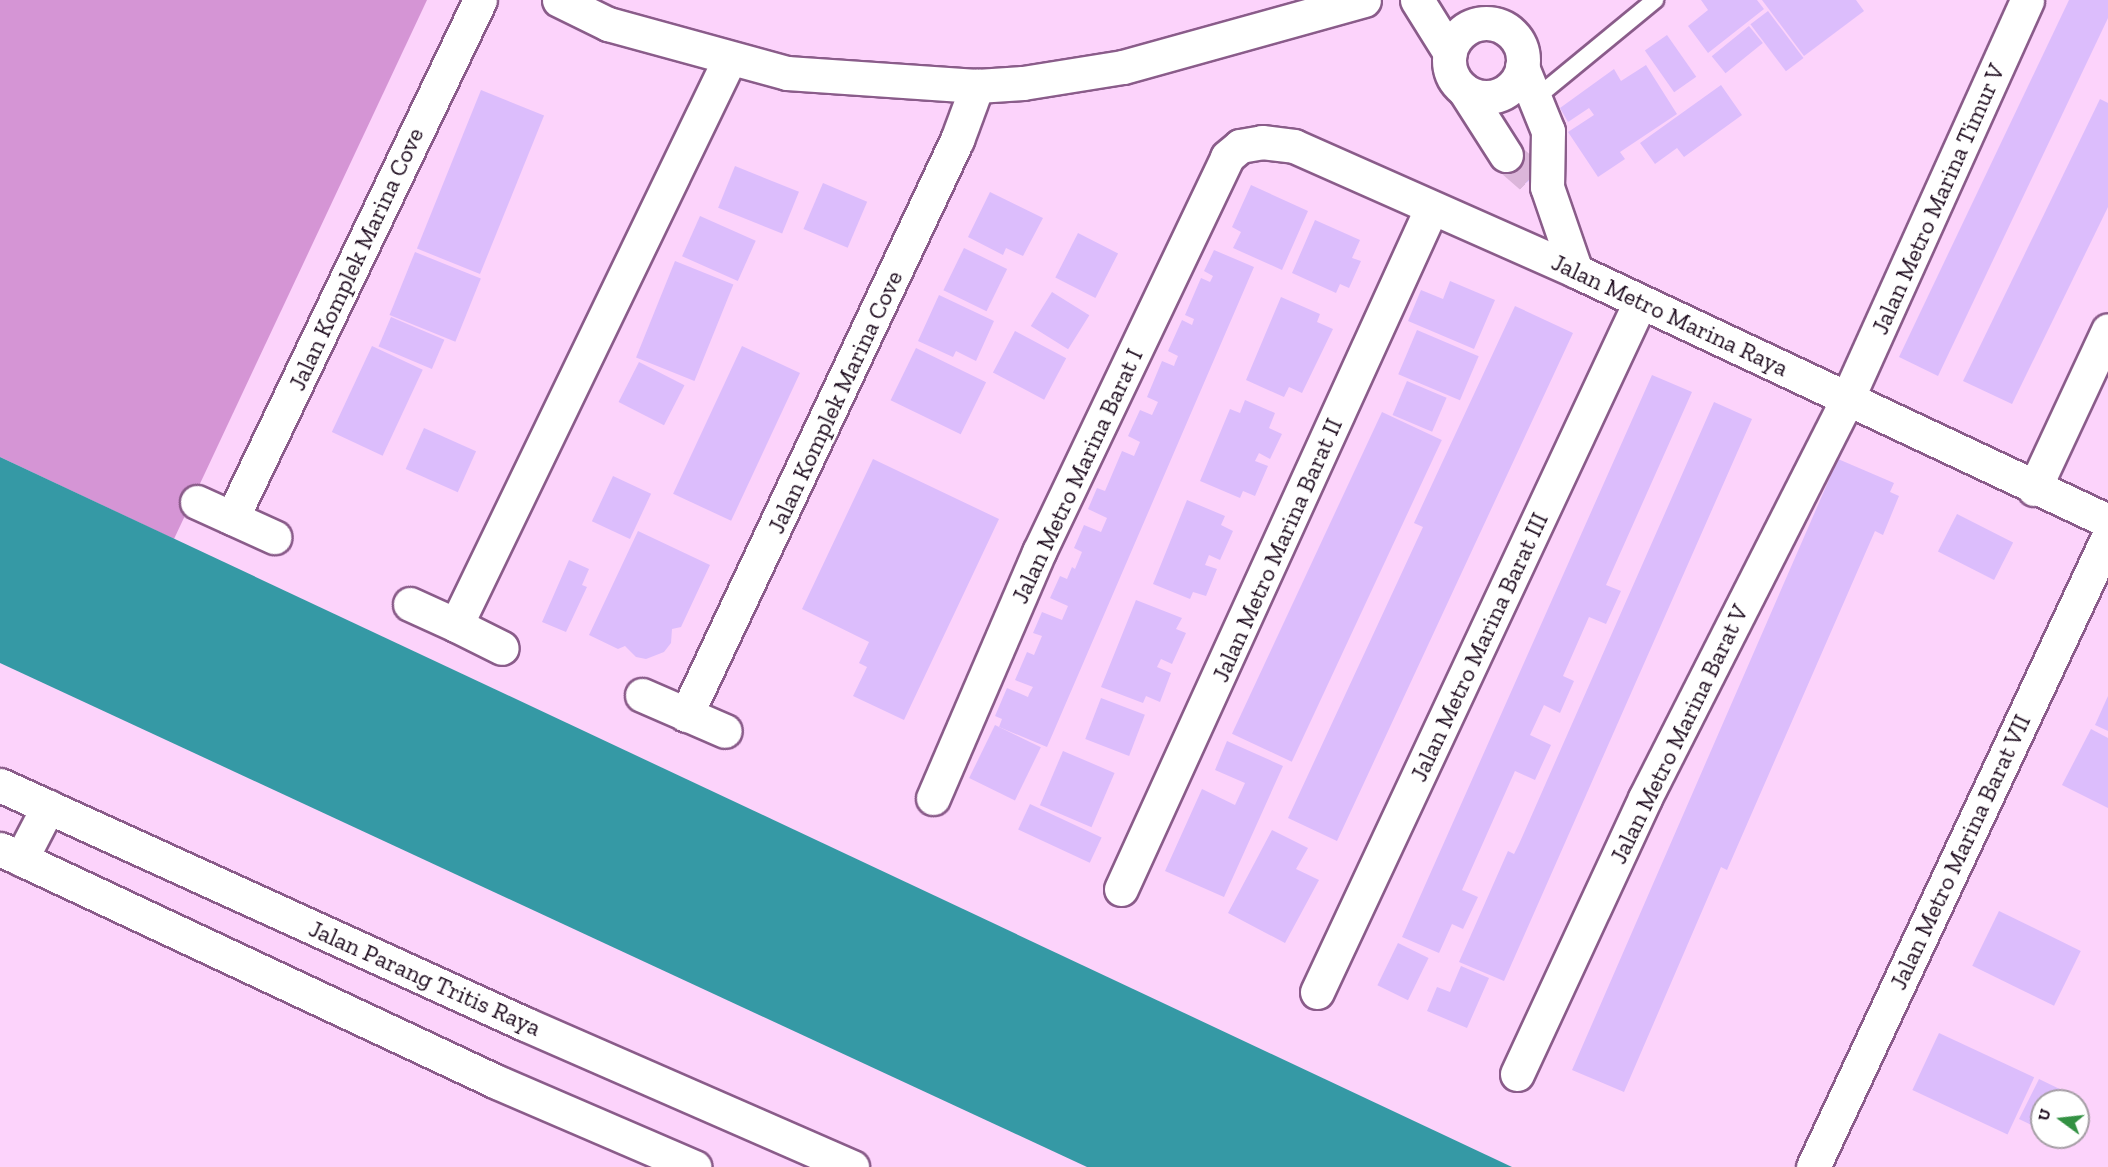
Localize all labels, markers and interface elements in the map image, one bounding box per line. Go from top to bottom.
street label: Jalan Metro Marina Timur V [1865,59,2011,339]
street label: Jalan Komplek Marina Cove [282,123,430,395]
street label: Jalan Metro Marina Raya [1547,248,1793,382]
street label: Jalan Komplek Marina Cove [761,266,909,538]
street label: Jalan Metro Marina Barat I [1005,344,1149,608]
street label: Jalan Metro Marina Barat II [1206,414,1348,686]
street label: Jalan Metro Marina Barat III [1404,508,1554,786]
street label: Jalan Metro Marina Barat V [1603,599,1755,869]
street label: Jalan Metro Marina Barat VII [1883,710,2037,994]
street label: Jalan Parang Tritis Raya [305,914,545,1042]
north arrow [2030,1089,2090,1149]
text: U [2033,1107,2055,1123]

